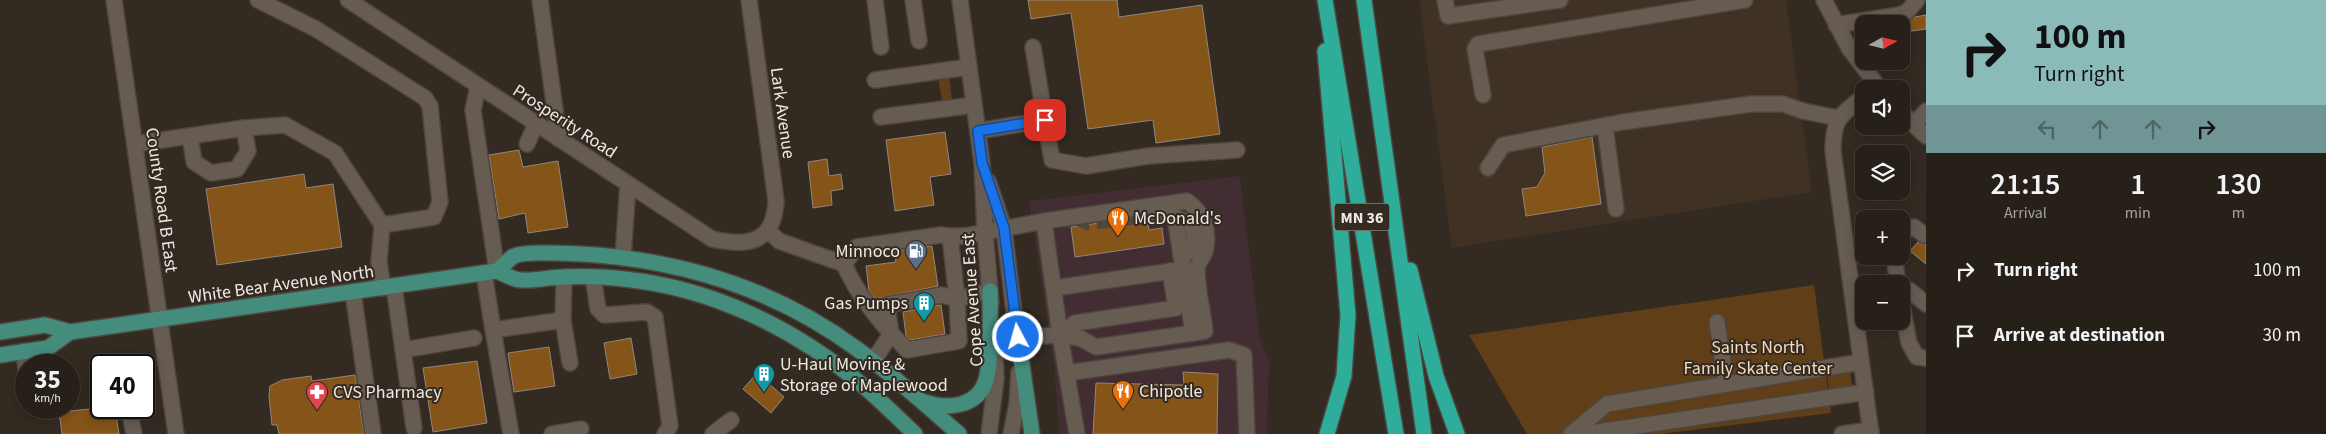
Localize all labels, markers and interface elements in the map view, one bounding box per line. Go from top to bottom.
text: 100 m [2034,12,2126,62]
north arrow [1855,15,1910,70]
map controls [1855,15,1910,330]
icon: right [1951,20,2016,85]
text: Turn right [2034,58,2124,90]
street label: Lark Avenue [764,66,801,160]
street label: Prosperity Road [508,78,622,165]
button: sound [1855,80,1910,135]
pin [1024,99,1066,141]
icon: arrive [1031,106,1059,134]
icon: left [2033,115,2061,143]
icon: ahead [2086,115,2114,143]
icon: ahead [2139,115,2167,143]
icon: right [2192,115,2220,143]
street label: County Road B East [139,126,184,274]
button: layers [1855,145,1910,200]
text: 21:15 [1991,163,2060,206]
text: 1 [2130,163,2146,206]
text: 130 [2215,163,2261,206]
text: Arrival [2004,202,2047,224]
text: min [2125,202,2151,224]
text: m [2232,202,2245,224]
road number: MN 36 [1334,203,1390,230]
restaurant icon: McDonald's [1106,206,1130,237]
place label: McDonald's [1134,206,1221,231]
button: + [1855,210,1910,265]
street label: Cope Avenue East [955,233,990,367]
place label: Minnoco [835,239,900,264]
fuel station icon: Minnoco [904,239,928,270]
icon: right [1951,257,1979,285]
text: Turn right [1994,257,2078,284]
text: 100 m [2253,257,2301,284]
street label: White Bear Avenue North [186,259,376,310]
button: − [1855,275,1910,330]
place label: Gas Pumps [824,291,908,316]
building icon: Gas Pumps [912,291,936,322]
position arrow [991,310,1043,362]
icon: arrive [1951,322,1979,350]
text: Arrive at destination [1994,322,2165,349]
text: 30 m [2263,322,2301,349]
park label: Saints North Family Skate Center [1684,335,1833,381]
place label: U-Haul Moving & Storage of Maplewood [780,352,948,398]
speed limit sign: 40 [90,354,155,419]
text: 35 [34,362,61,398]
building icon: U-Haul Moving & Storage of Maplewood [752,362,776,393]
restaurant icon: Chipotle [1111,379,1135,410]
place label: Chipotle [1139,379,1203,404]
pharmacy icon: CVS Pharmacy [305,380,329,411]
place label: CVS Pharmacy [333,380,442,405]
text: km/h [34,390,61,407]

